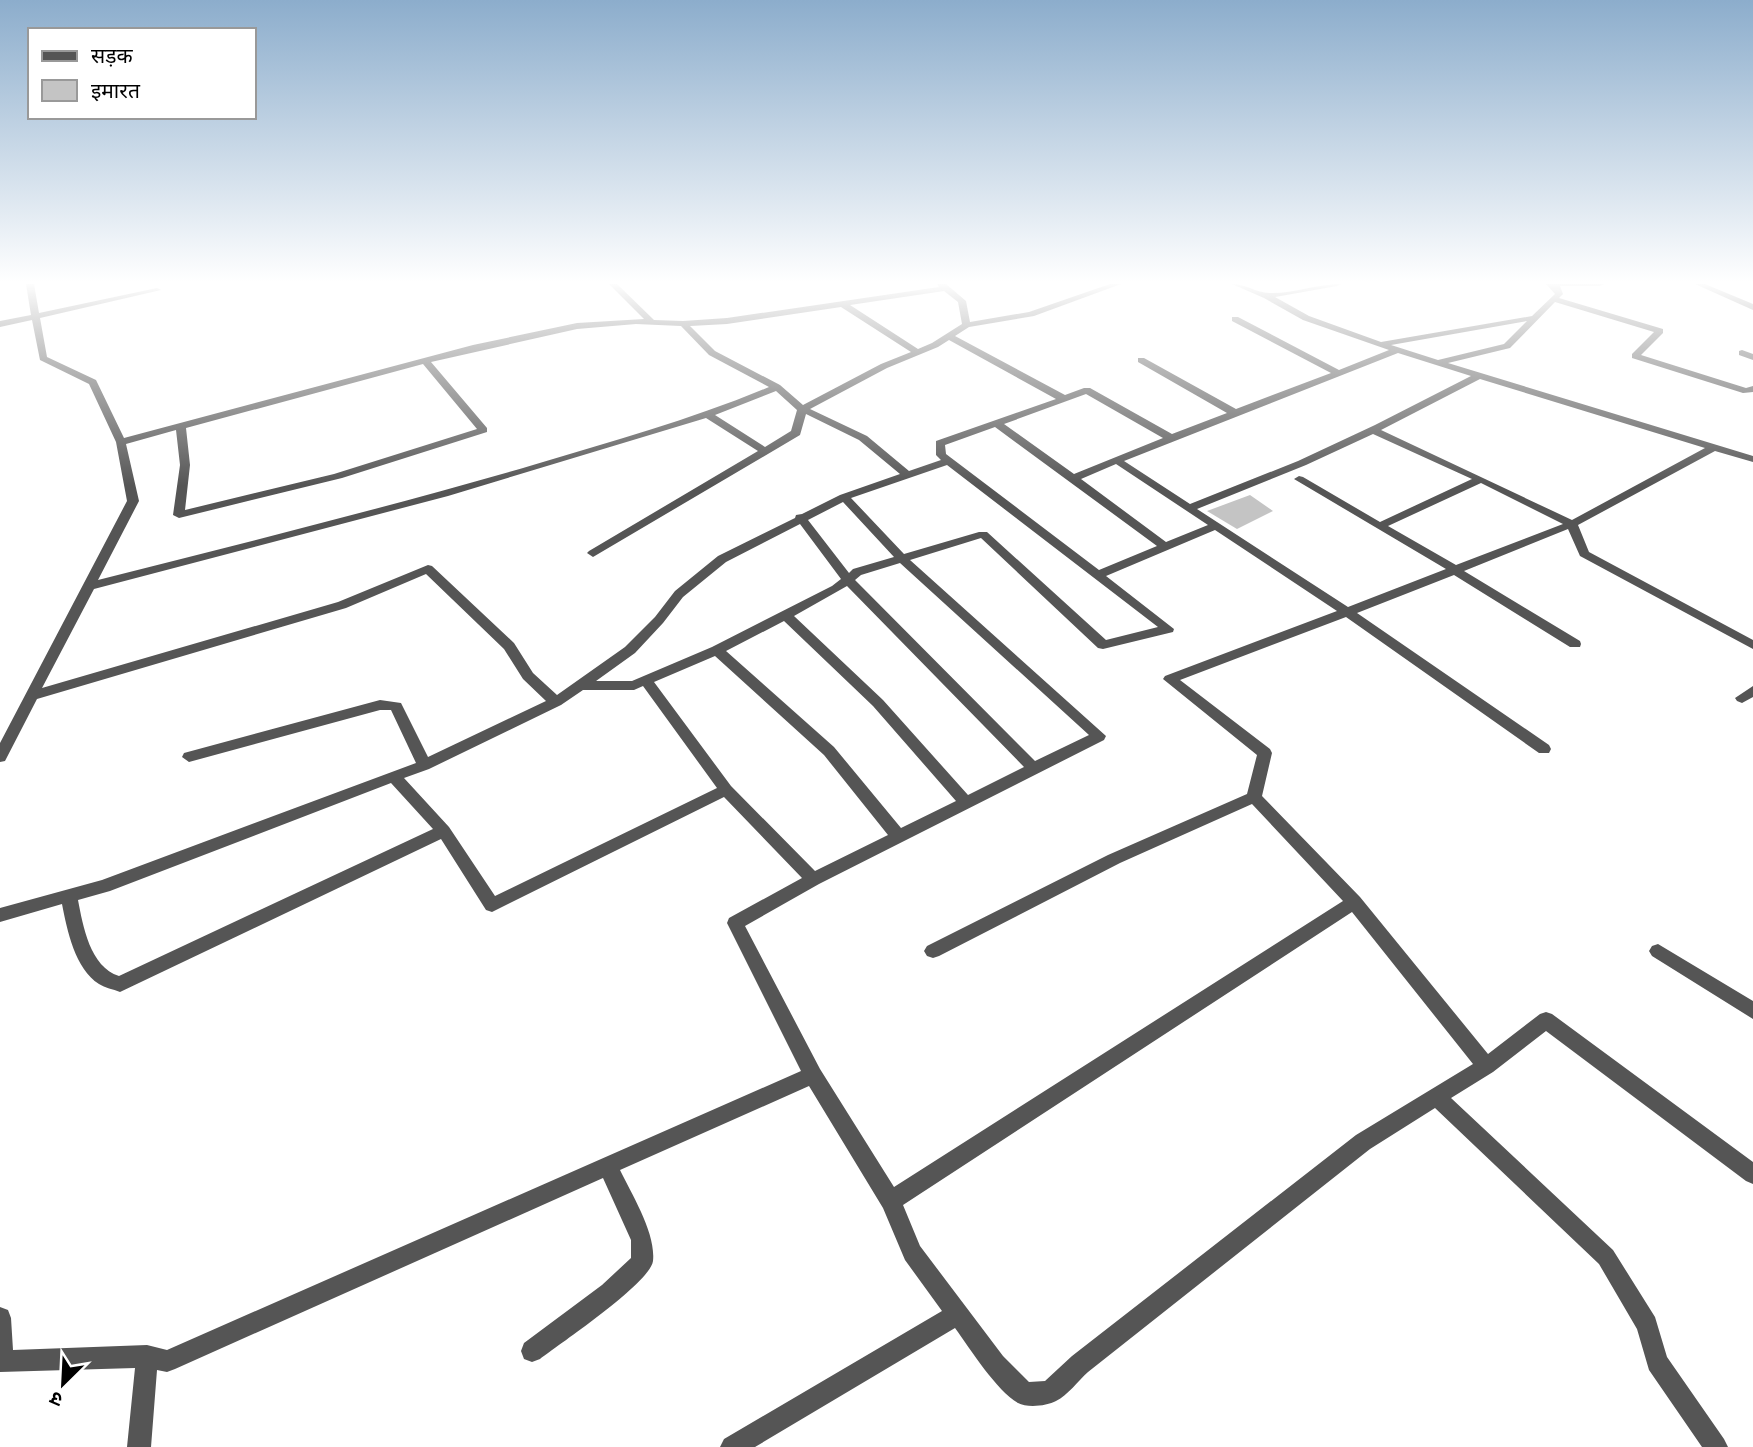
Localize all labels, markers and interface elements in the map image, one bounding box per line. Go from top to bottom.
legend [28,28,256,119]
text: सड़क [91,43,133,68]
text: इमारत [91,78,141,103]
north arrow [28,1349,98,1419]
text: उ [46,1386,66,1412]

